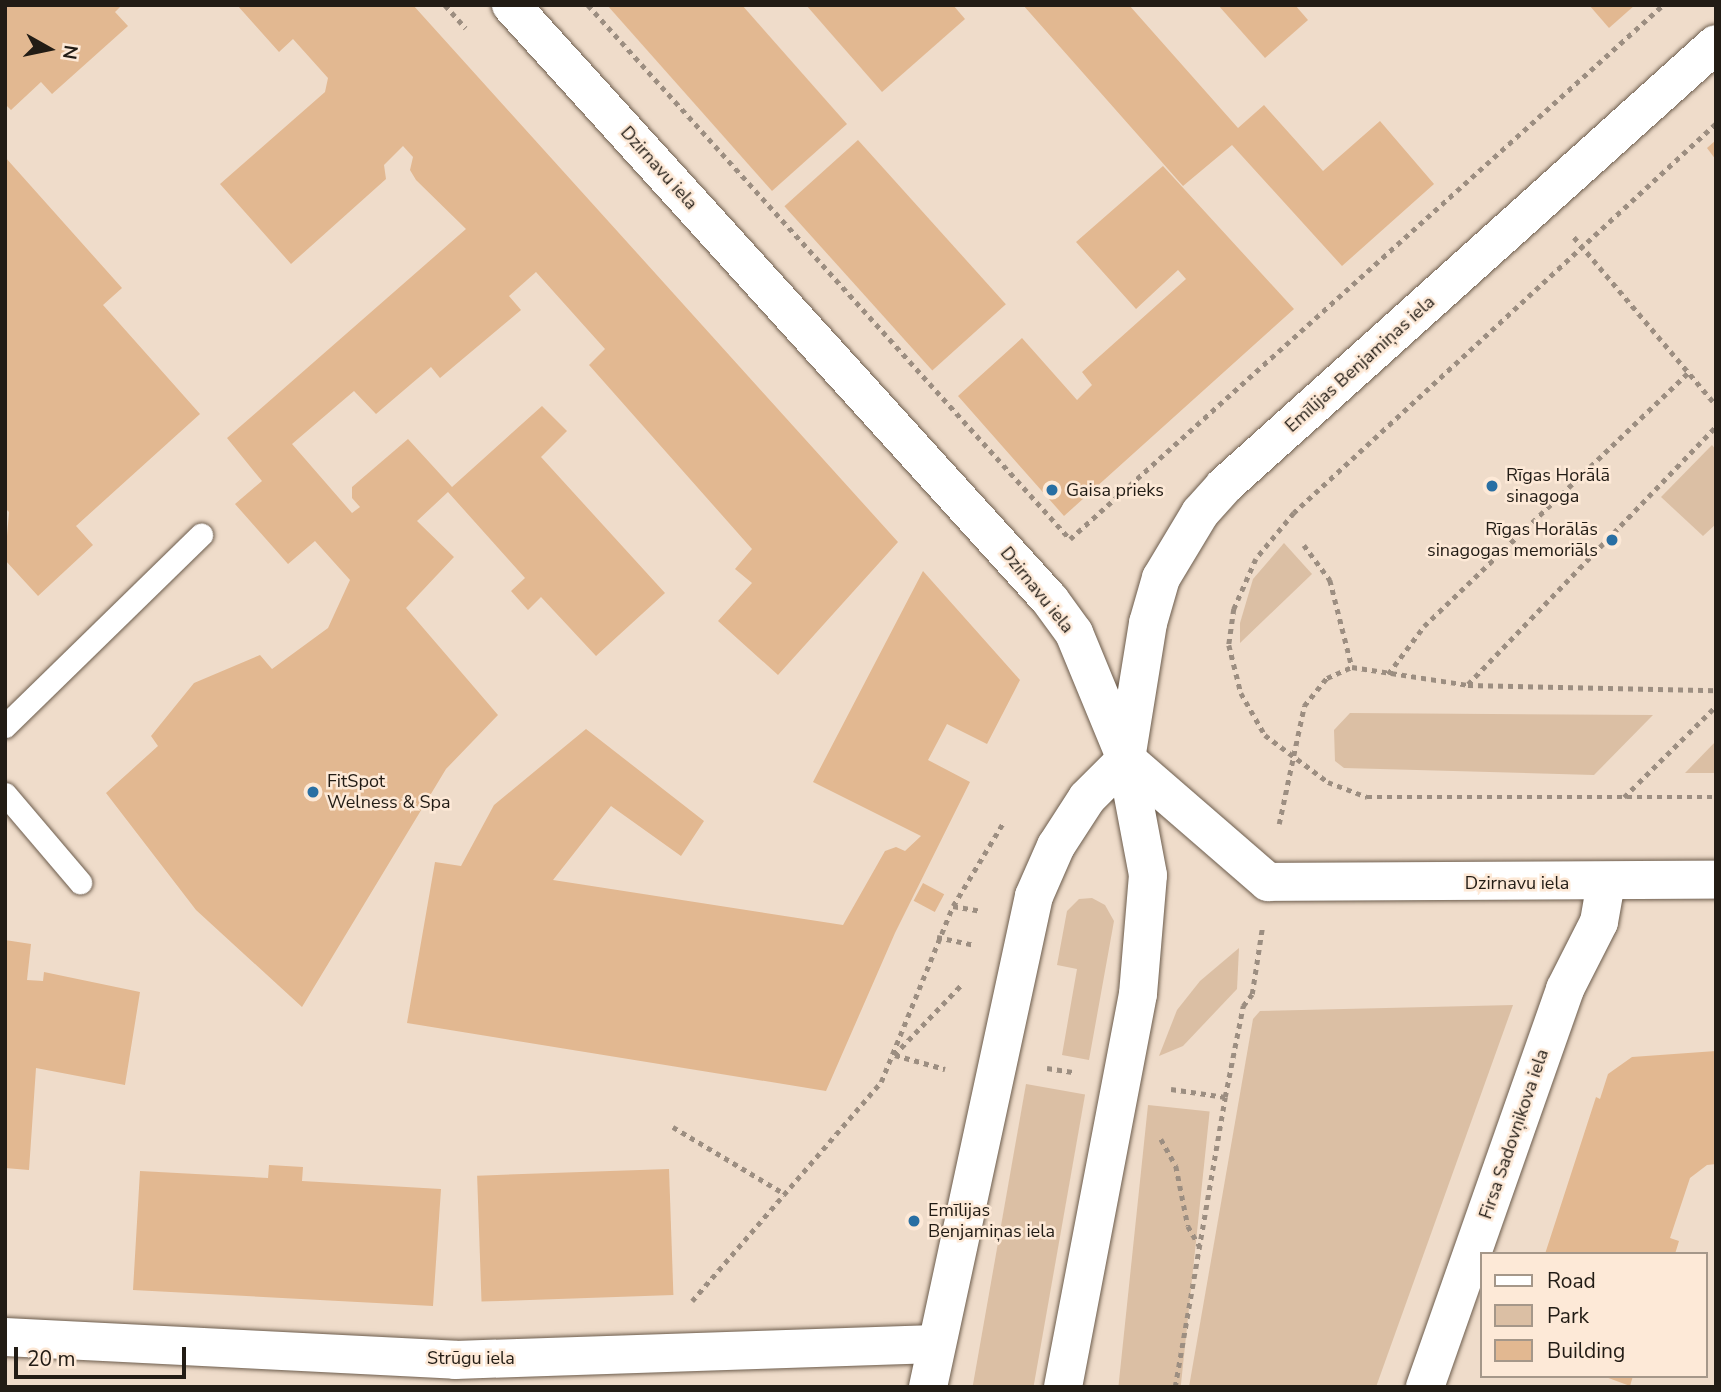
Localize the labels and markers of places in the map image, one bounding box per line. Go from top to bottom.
place label: Rīgas Horālā sinagoga [1506,465,1610,508]
marker: Rīgas Horālā sinagoga [1484,478,1500,494]
place label: Gaisa prieks [1066,479,1164,501]
marker: Gaisa prieks [1044,482,1060,498]
place label: Rīgas Horālās sinagogas memoriāls [1427,519,1598,562]
marker: Rīgas Horālās sinagogas memoriāls [1604,532,1620,548]
place label: FitSpot Welness & Spa [327,771,451,814]
marker: FitSpot Welness & Spa [305,784,321,800]
place label: Emīlijas Benjamiņas iela [928,1200,1055,1242]
marker: Emīlijas Benjamiņas iela [906,1213,922,1229]

